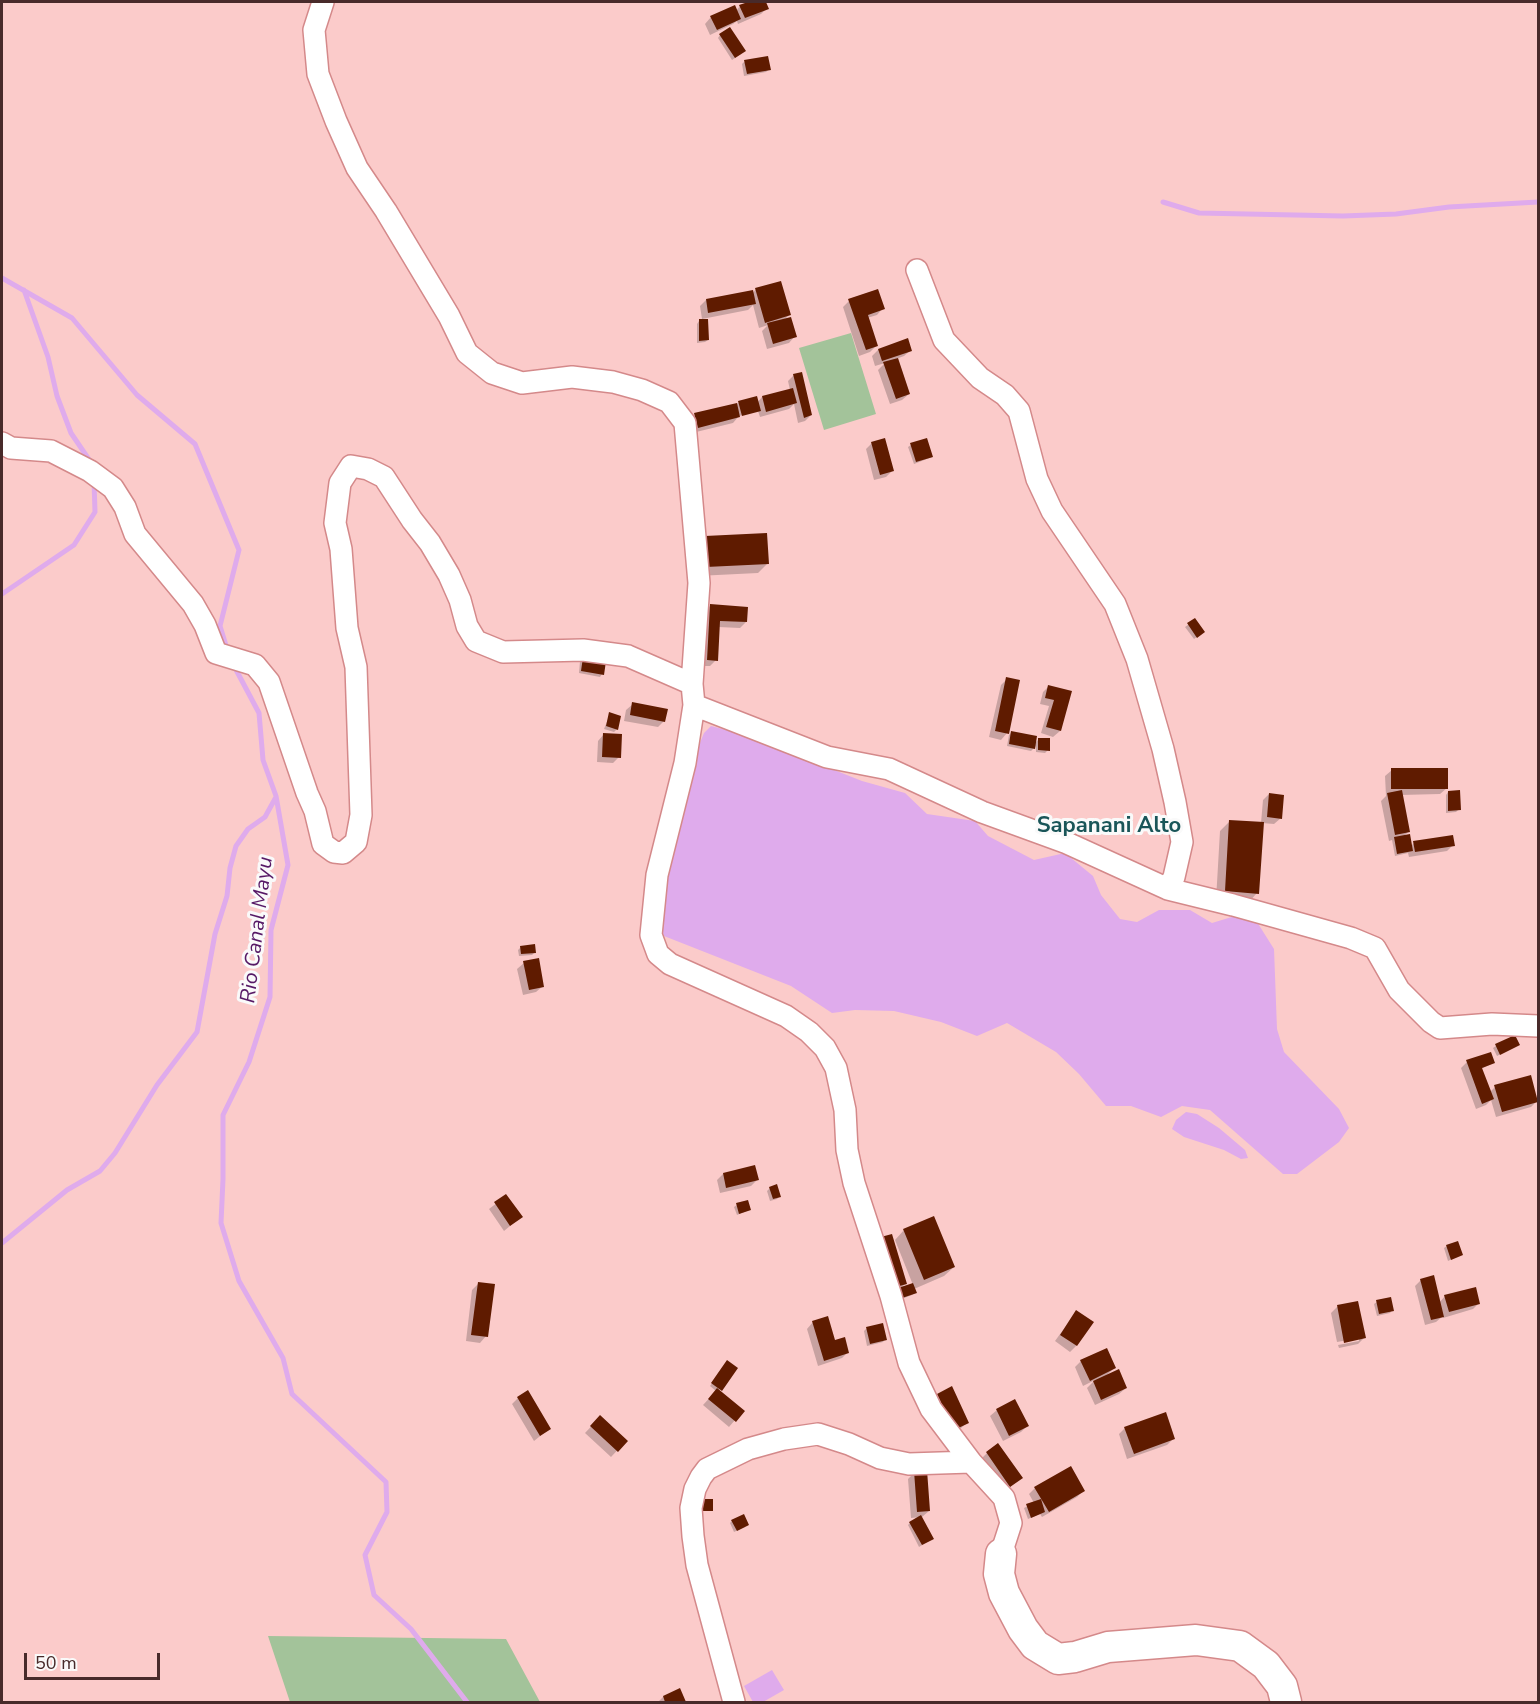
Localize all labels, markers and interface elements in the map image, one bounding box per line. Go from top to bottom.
district label: Sapanani Alto [1037,814,1181,840]
water label: Rio Canal Mayu [237,855,279,1005]
scale bar [27,1641,164,1679]
text: 50 m [35,1651,77,1675]

